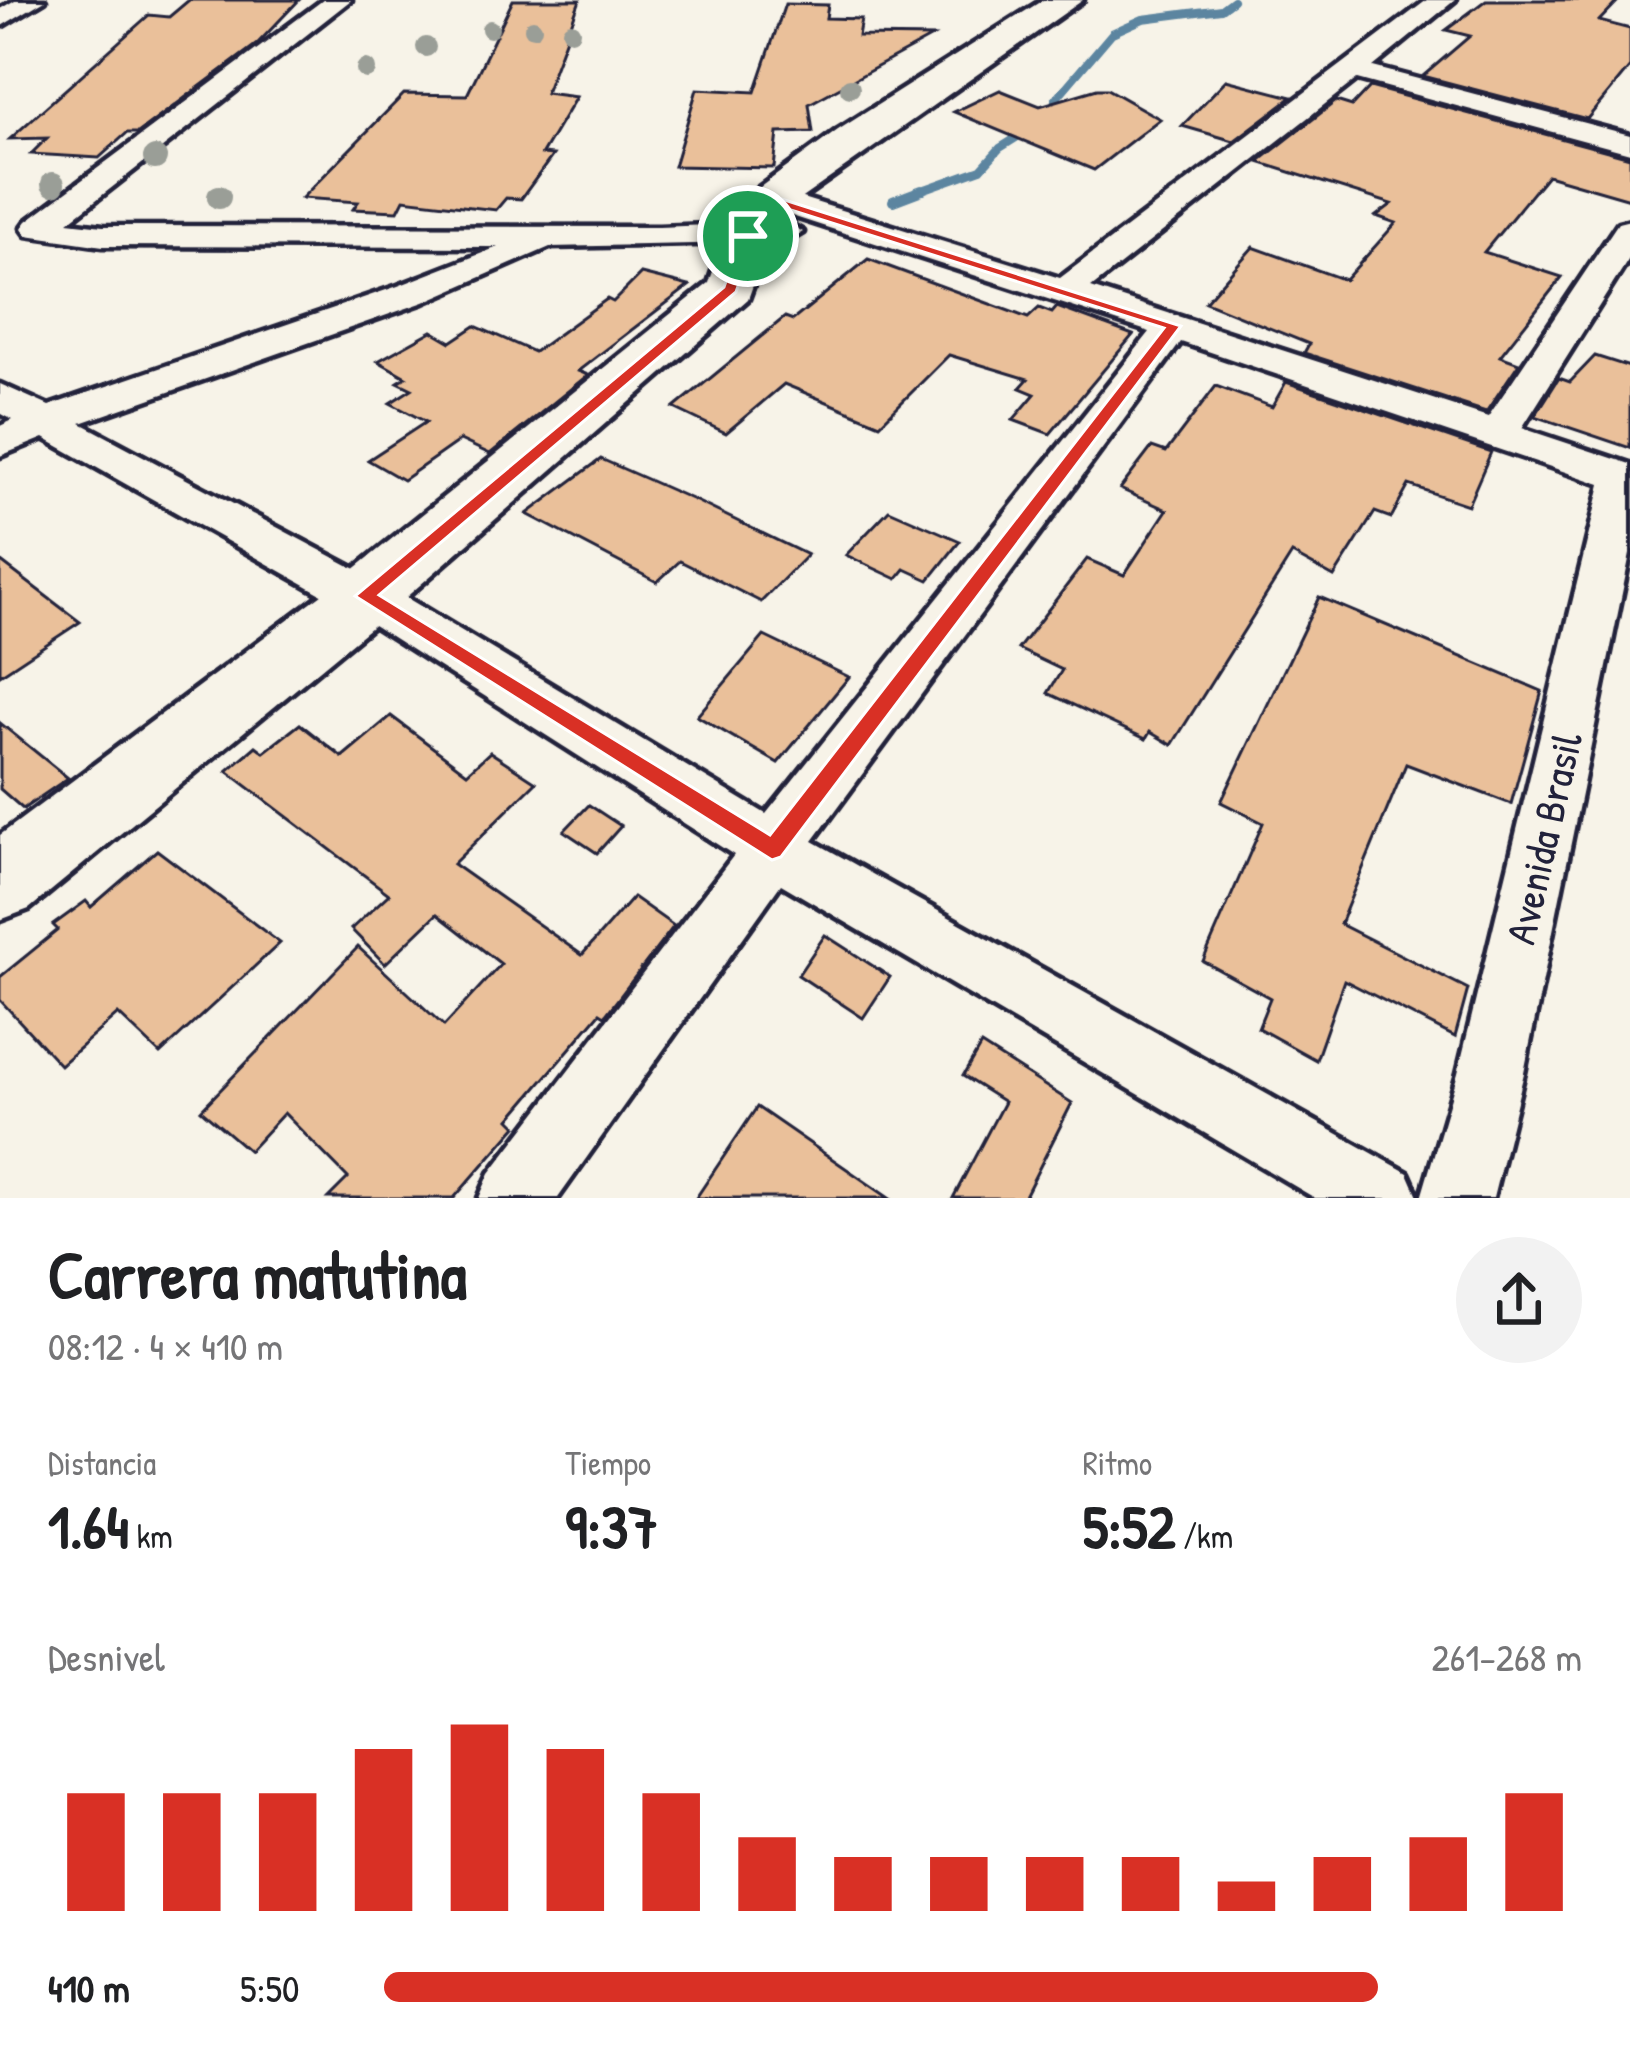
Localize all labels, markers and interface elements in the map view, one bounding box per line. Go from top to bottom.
pin [697,185,799,287]
icon: arrive [715,203,781,269]
street label: Avenida Brasil [1491,726,1595,949]
text: Carrera matutina [48,1229,467,1319]
button: share [1456,1237,1582,1363]
text: 08:12 · 4 × 410 m [48,1319,283,1372]
text: Distancia [48,1441,156,1485]
text: Tiempo [565,1441,651,1485]
text: Ritmo [1083,1441,1152,1485]
text: 1.64 [48,1485,129,1567]
text: 9:37 [565,1485,658,1567]
text: 5:52 [1083,1485,1175,1567]
text: km [129,1514,173,1558]
text: /km [1175,1514,1233,1558]
text: Desnivel [48,1630,165,1683]
text: 261–268 m [1431,1630,1582,1683]
text: 410 m [48,1961,130,2014]
text: 5:50 [240,1961,300,2014]

